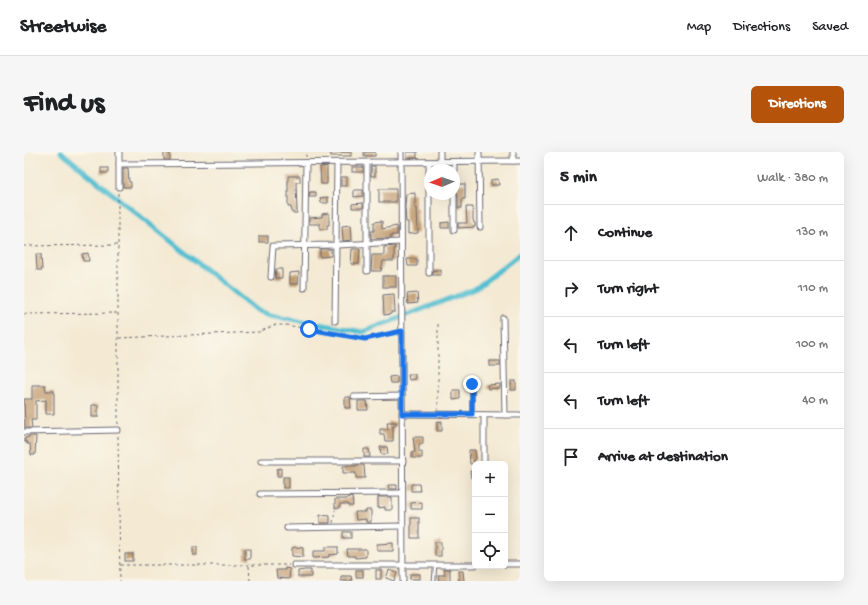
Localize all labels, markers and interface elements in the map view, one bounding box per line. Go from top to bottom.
text: Streetwise [20,16,106,39]
text: Map [687,19,711,36]
text: Directions [733,19,790,36]
text: Saved [812,19,848,36]
button: Directions [751,86,844,123]
text: Find us [24,88,104,121]
north arrow [424,164,460,200]
text: 5 min [560,168,597,188]
text: Walk · 380 m [757,171,828,186]
icon: ahead [560,222,582,244]
text: Continue [598,224,652,242]
text: 130 m [796,225,828,240]
icon: right [560,278,582,300]
text: Turn right [598,280,658,298]
text: 110 m [798,281,828,296]
route start [300,320,318,338]
icon: left [560,334,582,356]
text: Turn left [598,336,649,354]
text: 100 m [796,337,828,352]
route end [463,375,481,393]
icon: left [560,390,582,412]
text: Turn left [598,392,649,410]
text: 40 m [802,393,828,408]
icon: arrive [560,446,582,468]
text: Arrive at destination [598,448,728,466]
map controls [472,461,508,569]
button: + [472,461,508,497]
button: − [472,497,508,533]
button: locate [472,533,508,569]

